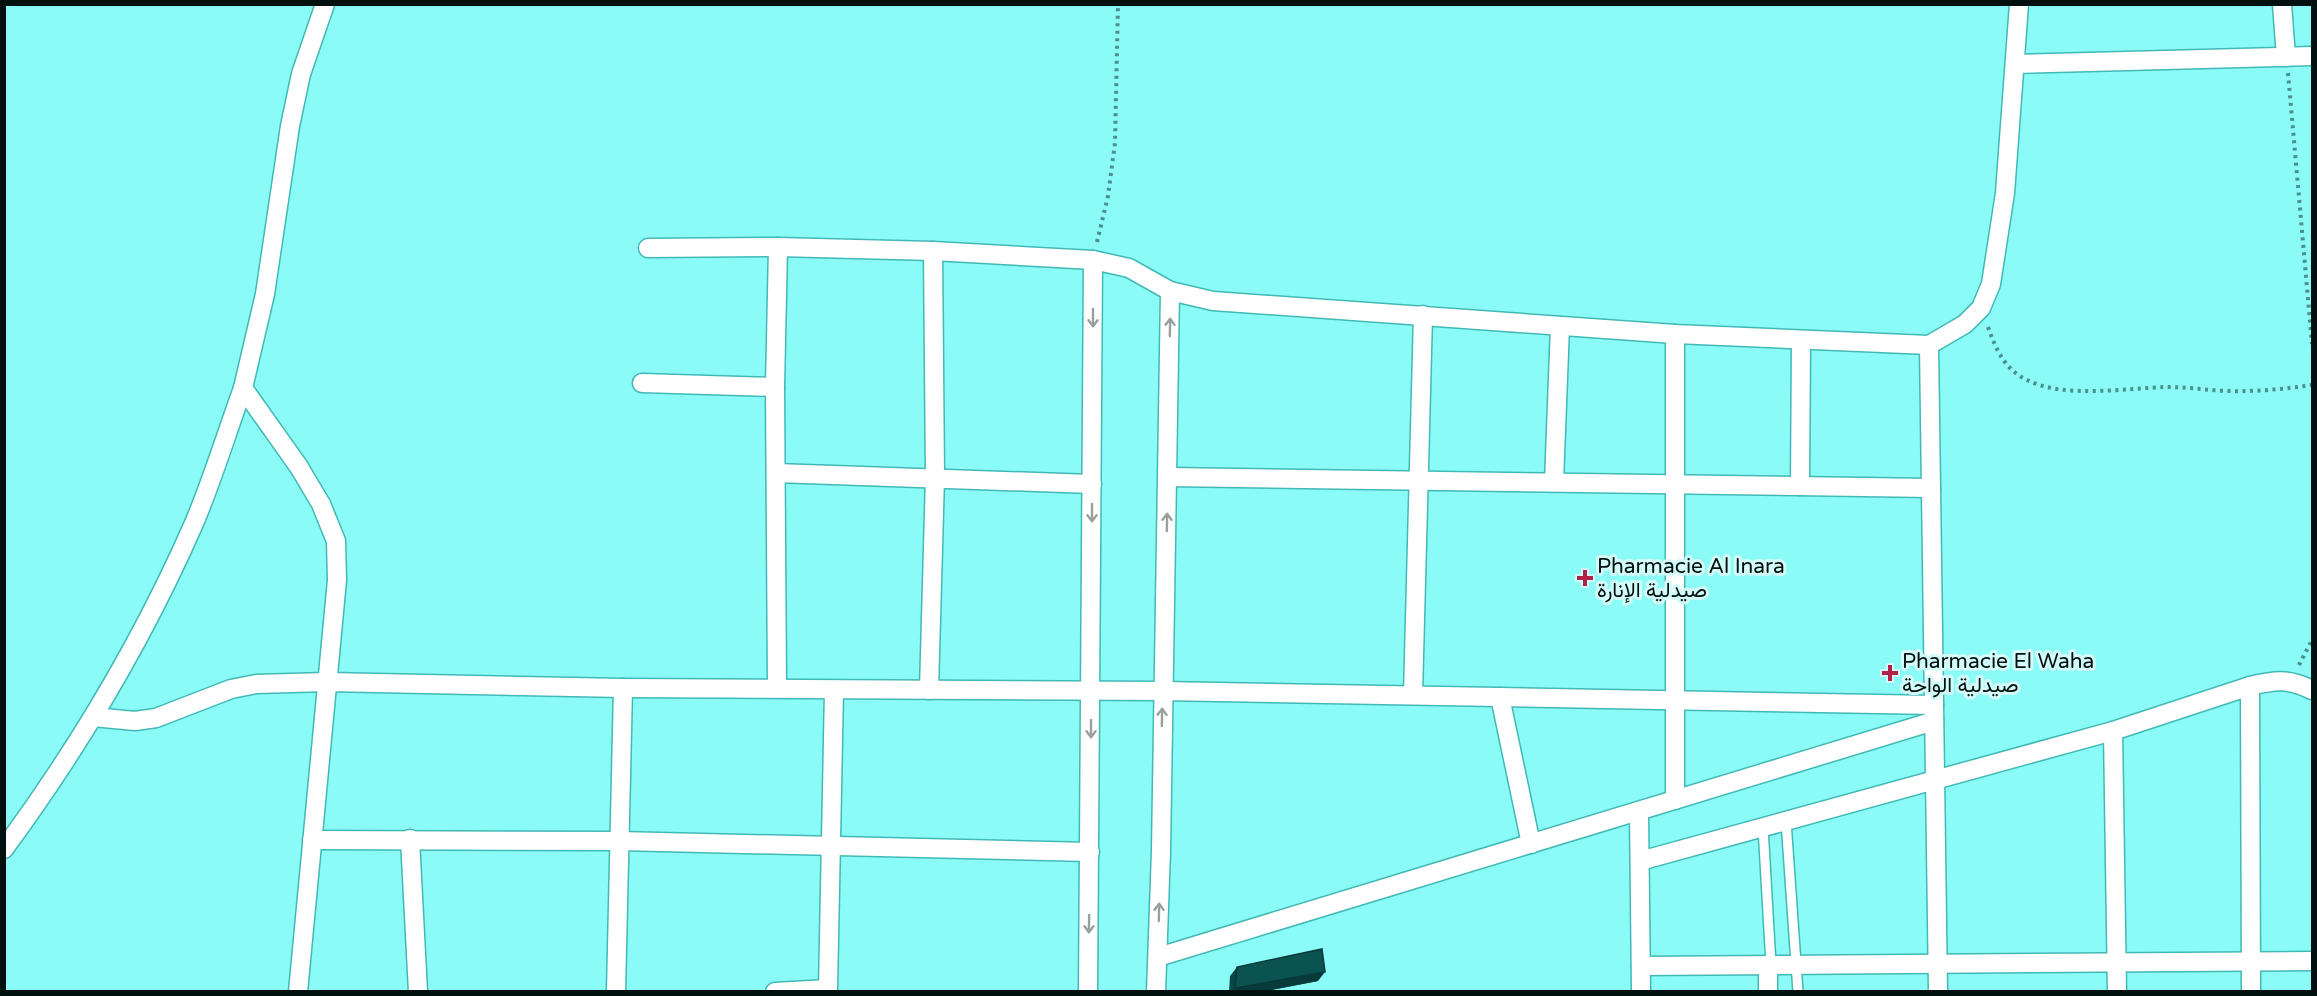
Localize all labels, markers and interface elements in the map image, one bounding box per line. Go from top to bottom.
one-way arrow [1087,308,1099,328]
one-way arrow [1164,318,1176,338]
one-way arrow [1086,503,1098,523]
one-way arrow [1161,513,1173,533]
place label: Pharmacie Al Inara صيدلية الإنارة [1597,554,1785,604]
marker: Pharmacie Al Inara صيدلية الإنارة [1578,571,1592,585]
place label: Pharmacie El Waha صيدلية الواحة [1902,649,2094,698]
marker: Pharmacie El Waha صيدلية الواحة [1883,666,1897,680]
one-way arrow [1157,708,1168,728]
one-way arrow [1085,719,1097,739]
one-way arrow [1154,903,1165,923]
one-way arrow [1083,914,1095,934]

